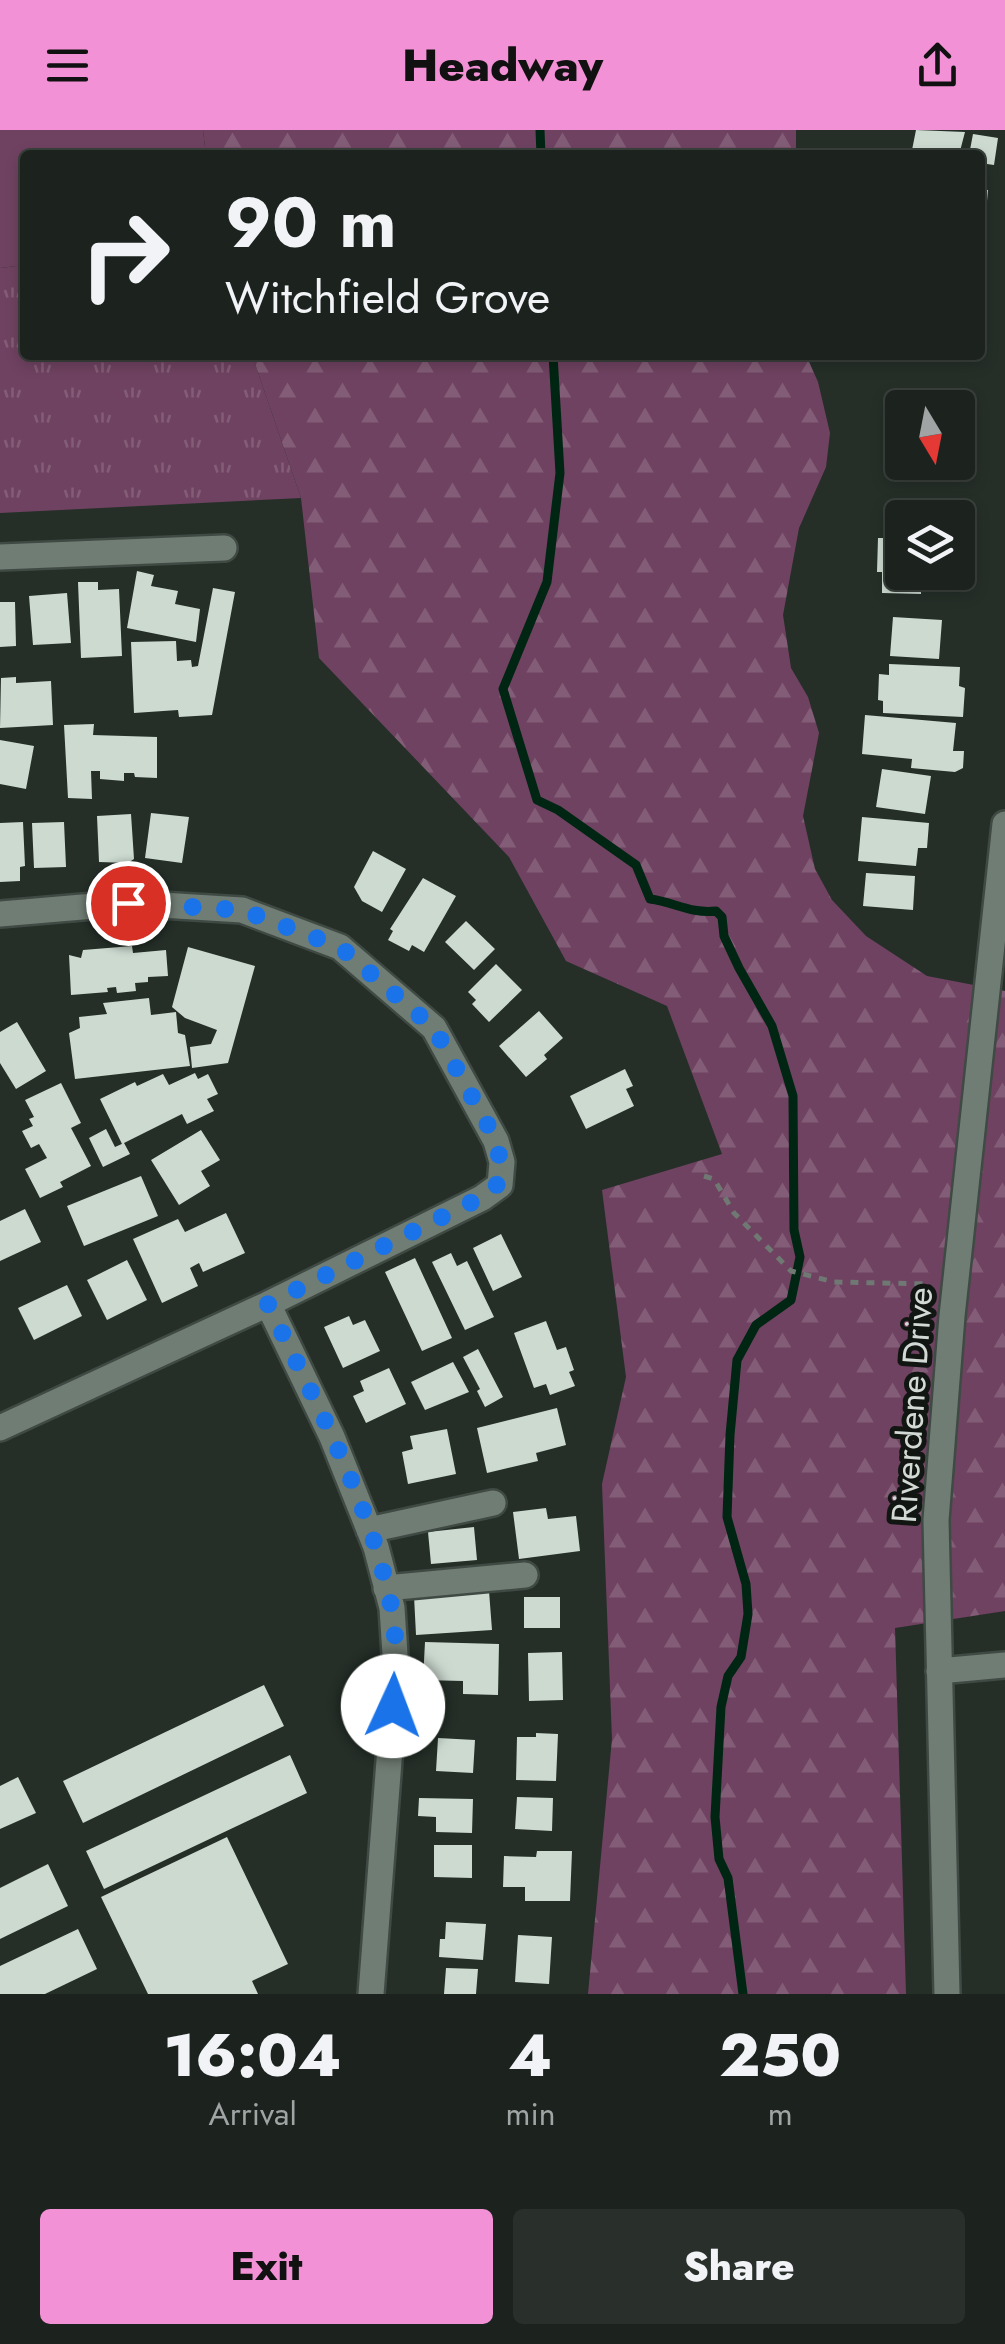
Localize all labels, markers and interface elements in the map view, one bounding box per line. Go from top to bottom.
text: Headway [402,33,603,98]
icon: menu [40,38,95,93]
icon: share [910,38,965,93]
text: 90 m [225,172,397,273]
icon: right [60,190,190,320]
text: Witchfield Grove [225,265,550,330]
north arrow [885,390,975,480]
map controls [885,390,975,590]
button: layers [885,500,975,590]
pin [86,861,171,946]
icon: arrive [101,876,156,931]
street label: Riverdene Drive [879,1285,945,1525]
position arrow [341,1654,445,1758]
text: 16:04 [164,2012,342,2099]
text: 4 [509,2012,552,2099]
text: 250 [719,2012,841,2099]
text: Arrival [209,2091,297,2137]
text: min [505,2091,556,2137]
text: m [768,2091,793,2137]
button: Exit [40,2209,493,2324]
button: Share [513,2209,965,2324]

